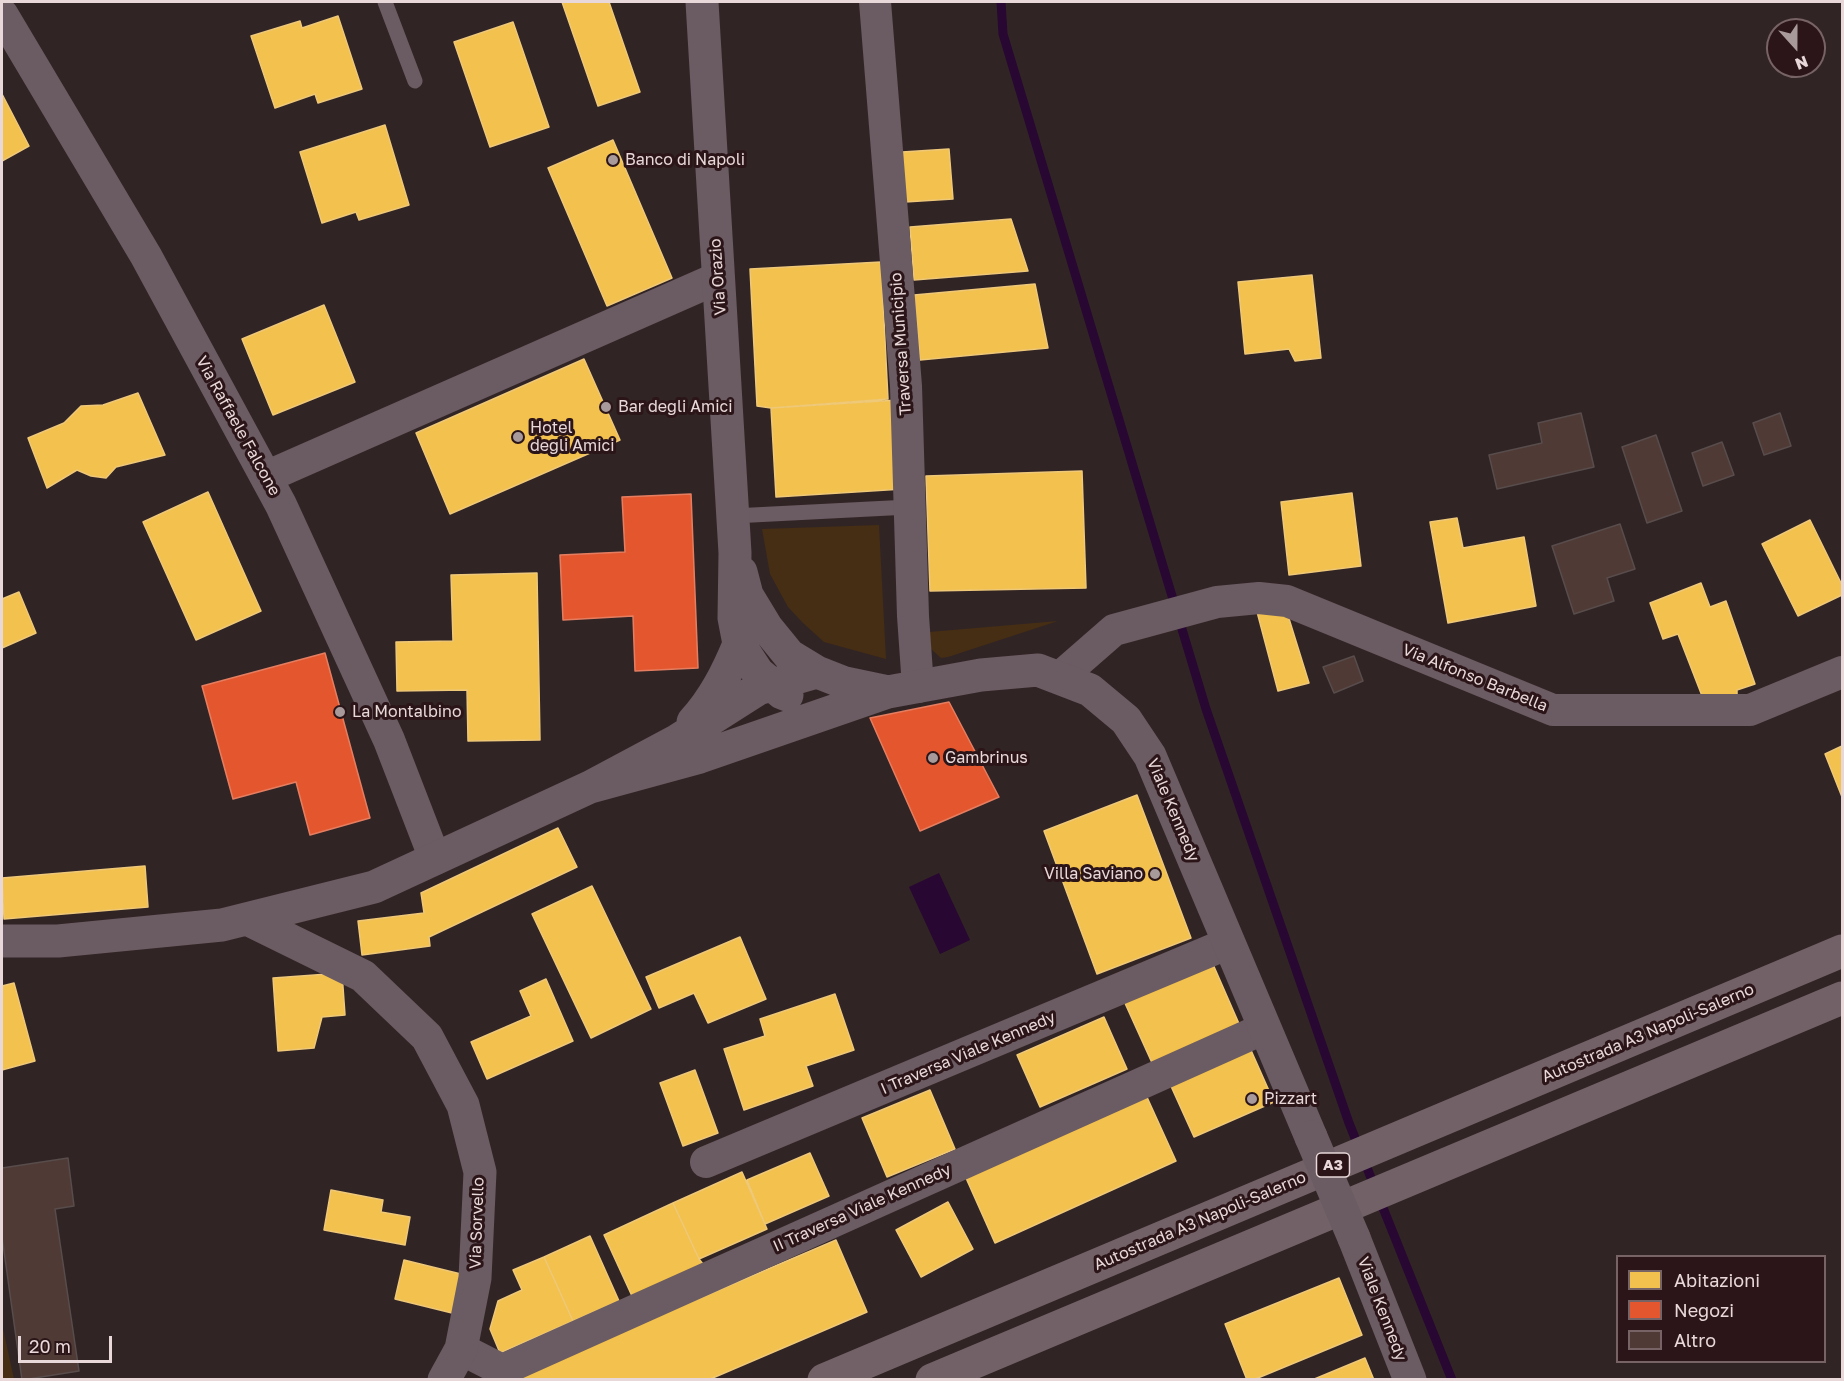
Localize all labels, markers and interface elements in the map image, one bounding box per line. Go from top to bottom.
north arrow [1766,18,1826,78]
text: N [1792,51,1811,74]
place label: Banco di Napoli [625,150,745,170]
marker: Banco di Napoli [606,153,620,167]
street label: Via Orazio [706,238,730,316]
street label: Traversa Municipio [886,272,916,416]
street label: Via Raffaele Falcone [192,353,284,499]
place label: Bar degli Amici [618,397,733,417]
marker: Bar degli Amici [599,400,613,414]
place label: Hotel degli Amici [530,418,615,456]
marker: Hotel degli Amici [511,430,525,444]
street label: Via Alfonso Barbella [1400,640,1550,716]
place label: La Montalbino [352,702,461,722]
marker: La Montalbino [333,705,347,719]
place label: Gambrinus [945,748,1028,768]
marker: Gambrinus [926,751,940,765]
street label: Viale Kennedy [1143,756,1203,864]
place label: Villa Saviano [1044,864,1143,884]
marker: Villa Saviano [1148,867,1162,881]
street label: Autostrada A3 Napoli-Salerno [1539,980,1757,1086]
street label: I Traversa Viale Kennedy [878,1007,1058,1099]
place label: Pizzart [1264,1089,1317,1109]
marker: Pizzart [1245,1092,1259,1106]
road number: A3 [1316,1153,1350,1177]
street label: II Traversa Viale Kennedy [770,1160,954,1256]
street label: Autostrada A3 Napoli-Salerno [1091,1168,1309,1274]
street label: Via Sorvello [466,1177,488,1269]
street label: Viale Kennedy [1353,1254,1411,1364]
legend [1616,1255,1826,1363]
text: Abitazioni [1674,1269,1760,1291]
text: Negozi [1674,1299,1734,1321]
scale bar [21,1324,116,1362]
text: Altro [1674,1329,1716,1351]
text: 20 m [29,1335,71,1357]

